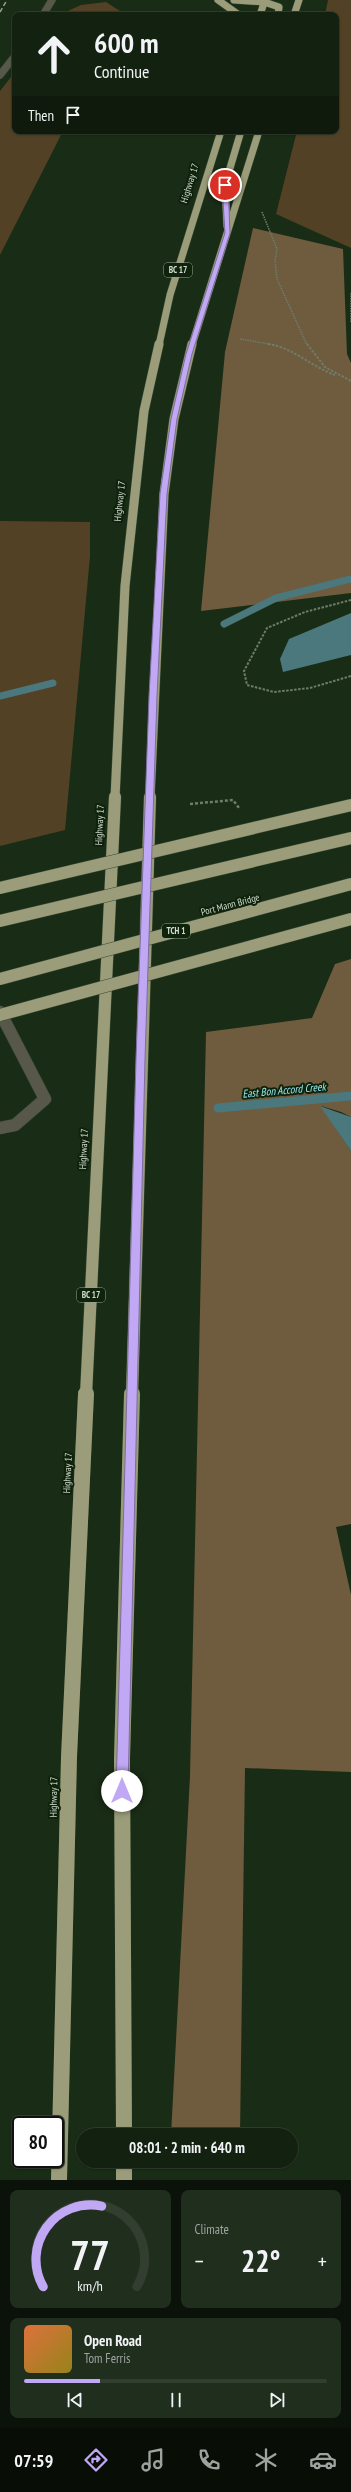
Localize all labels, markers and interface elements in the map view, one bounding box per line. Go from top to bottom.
text: 600 m [94,24,158,61]
icon: ahead [28,28,80,80]
text: Continue [94,60,149,83]
icon: arrive [62,104,84,126]
text: Then [28,106,54,125]
street label: Highway 17 [177,162,202,205]
pin [208,168,242,202]
icon: arrive [214,174,236,196]
road number: BC 17 [164,263,192,277]
street label: Highway 17 [111,480,128,522]
street label: Highway 17 [92,804,107,846]
street label: Port Mann Bridge [199,890,261,919]
road number: TCH 1 [162,924,190,938]
water label: East Bon Accord Creek [242,1079,328,1101]
street label: Highway 17 [76,1128,91,1170]
road number: BC 17 [77,1288,105,1302]
street label: Highway 17 [60,1452,75,1494]
position arrow [101,1770,143,1812]
street label: Highway 17 [47,1777,60,1817]
speed limit sign: 80 [12,2116,64,2168]
text: 08:01 · 2 min · 640 m [129,2138,245,2157]
text: Climate [195,2221,229,2238]
text: 77 [70,2228,110,2281]
text: 22° [241,2241,281,2280]
text: − [195,2247,204,2275]
text: + [318,2247,327,2275]
text: km/h [78,2276,103,2295]
text: Open Road [84,2331,142,2350]
text: Tom Ferris [84,2350,130,2367]
icon: previous [64,2389,86,2411]
icon: pause [165,2389,187,2411]
icon: next [266,2389,288,2411]
icon: directions [82,2446,110,2474]
icon: music [139,2446,167,2474]
icon: phone [195,2446,223,2474]
icon: climate [252,2446,280,2474]
icon: car [309,2446,337,2474]
text: 07:59 [14,2449,53,2472]

